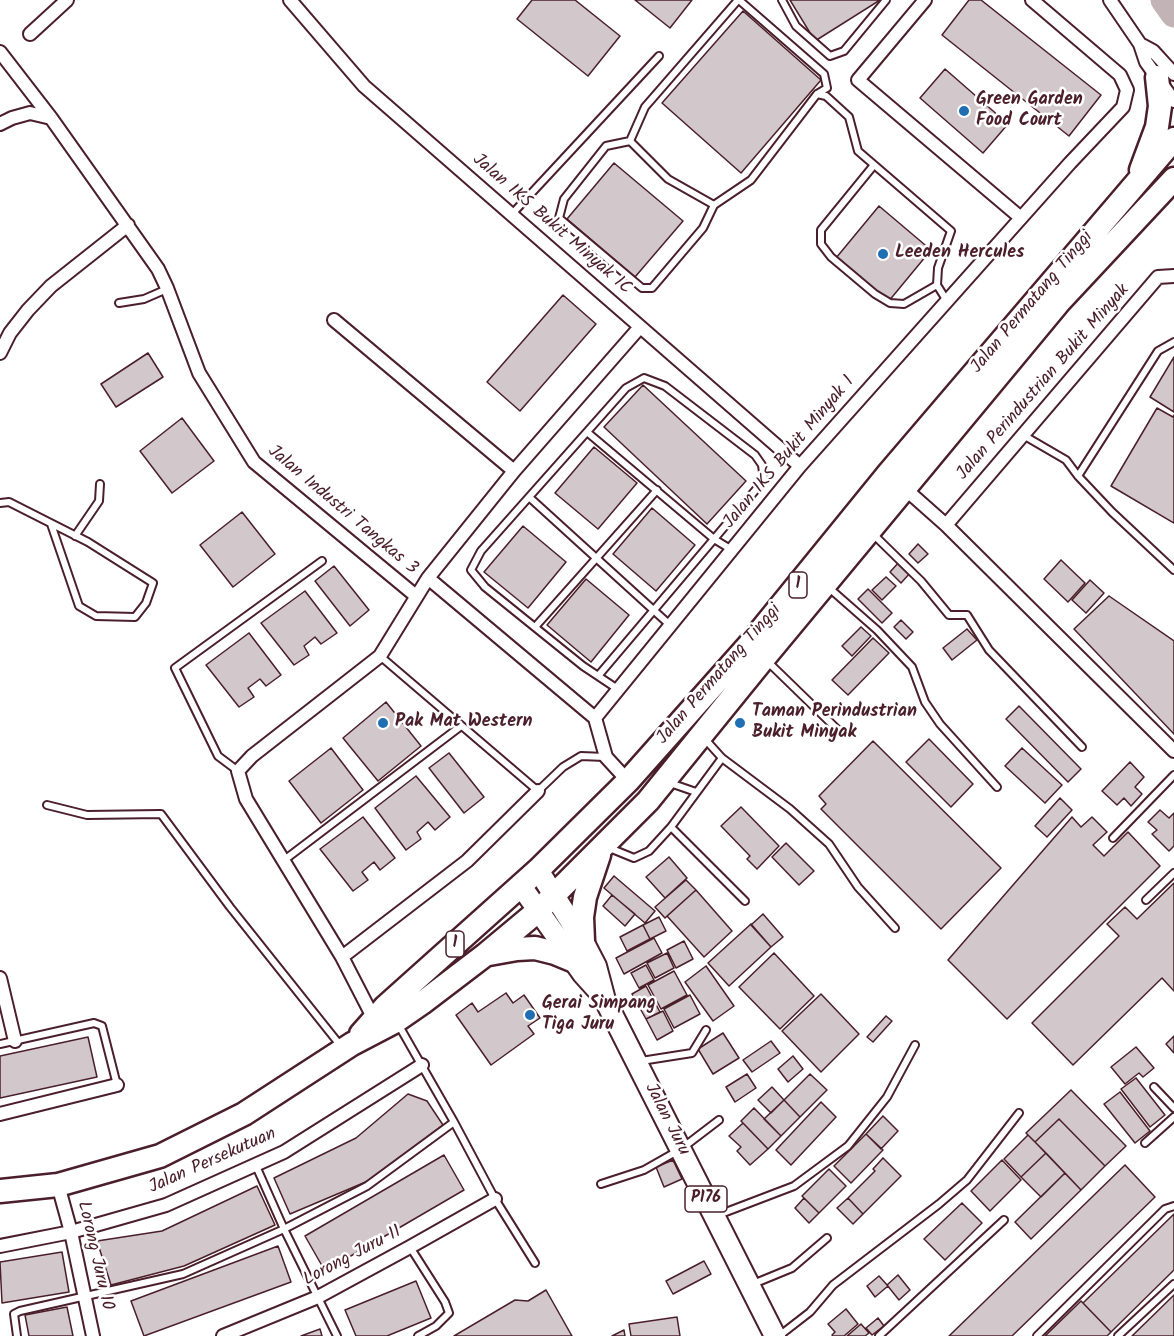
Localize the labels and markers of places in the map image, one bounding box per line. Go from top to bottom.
place label: Green Garden Food Court [976,90,1083,132]
marker: Green Garden Food Court [957,104,971,118]
place label: Leeden Hercules [895,243,1024,265]
marker: Leeden Hercules [876,247,890,261]
place label: Taman Perindustrian Bukit Minyak [752,702,917,744]
place label: Pak Mat Western [395,712,532,734]
marker: Pak Mat Western [376,716,390,730]
marker: Taman Perindustrian Bukit Minyak [733,716,747,730]
place label: Gerai Simpang Tiga Juru [542,994,656,1036]
marker: Gerai Simpang Tiga Juru [523,1008,537,1022]

